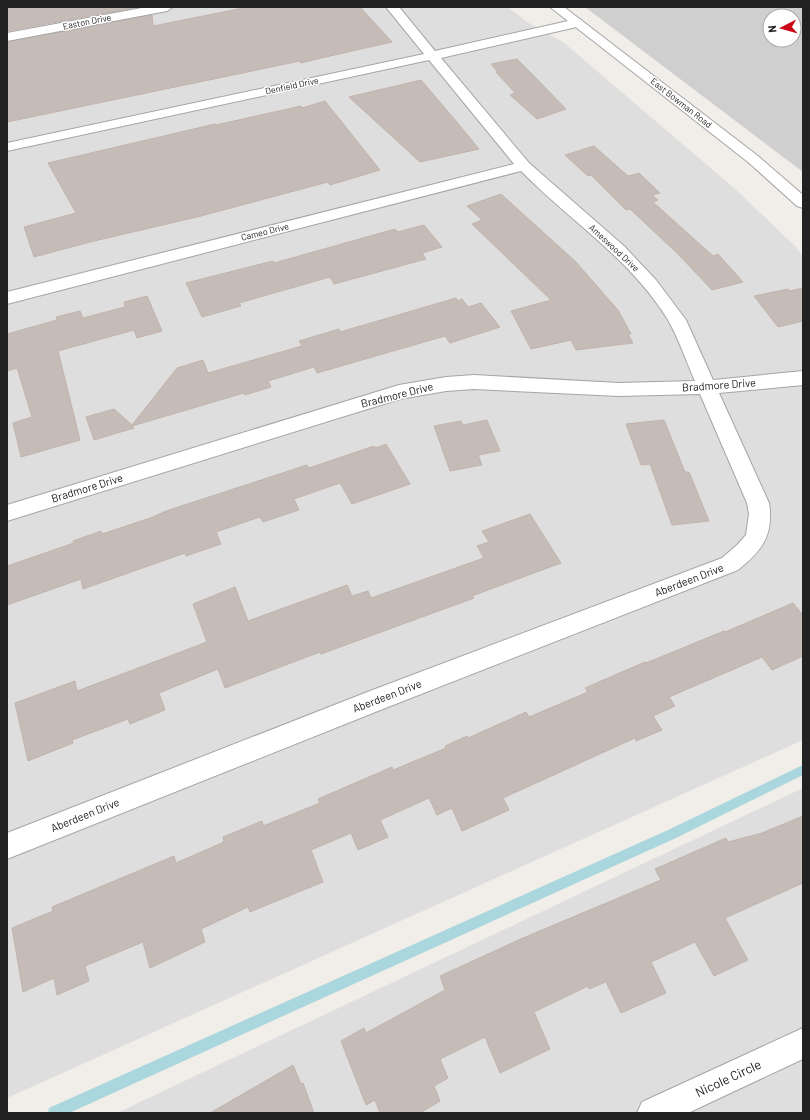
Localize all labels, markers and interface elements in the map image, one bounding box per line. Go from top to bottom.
north arrow [762,8,802,48]
street label: Easton Drive [62,11,112,32]
text: N [765,25,778,33]
street label: Denfield Drive [264,74,320,97]
street label: East Bowman Road [648,75,714,130]
street label: Cameo Drive [240,220,290,243]
street label: Ameswood Drive [587,222,642,274]
street label: Bradmore Drive [682,375,756,394]
street label: Bradmore Drive [359,379,435,410]
street label: Bradmore Drive [50,470,124,505]
street label: Aberdeen Drive [653,560,725,599]
street label: Aberdeen Drive [351,676,423,715]
street label: Aberdeen Drive [49,795,121,834]
street label: Nicole Circle [692,1056,764,1100]

